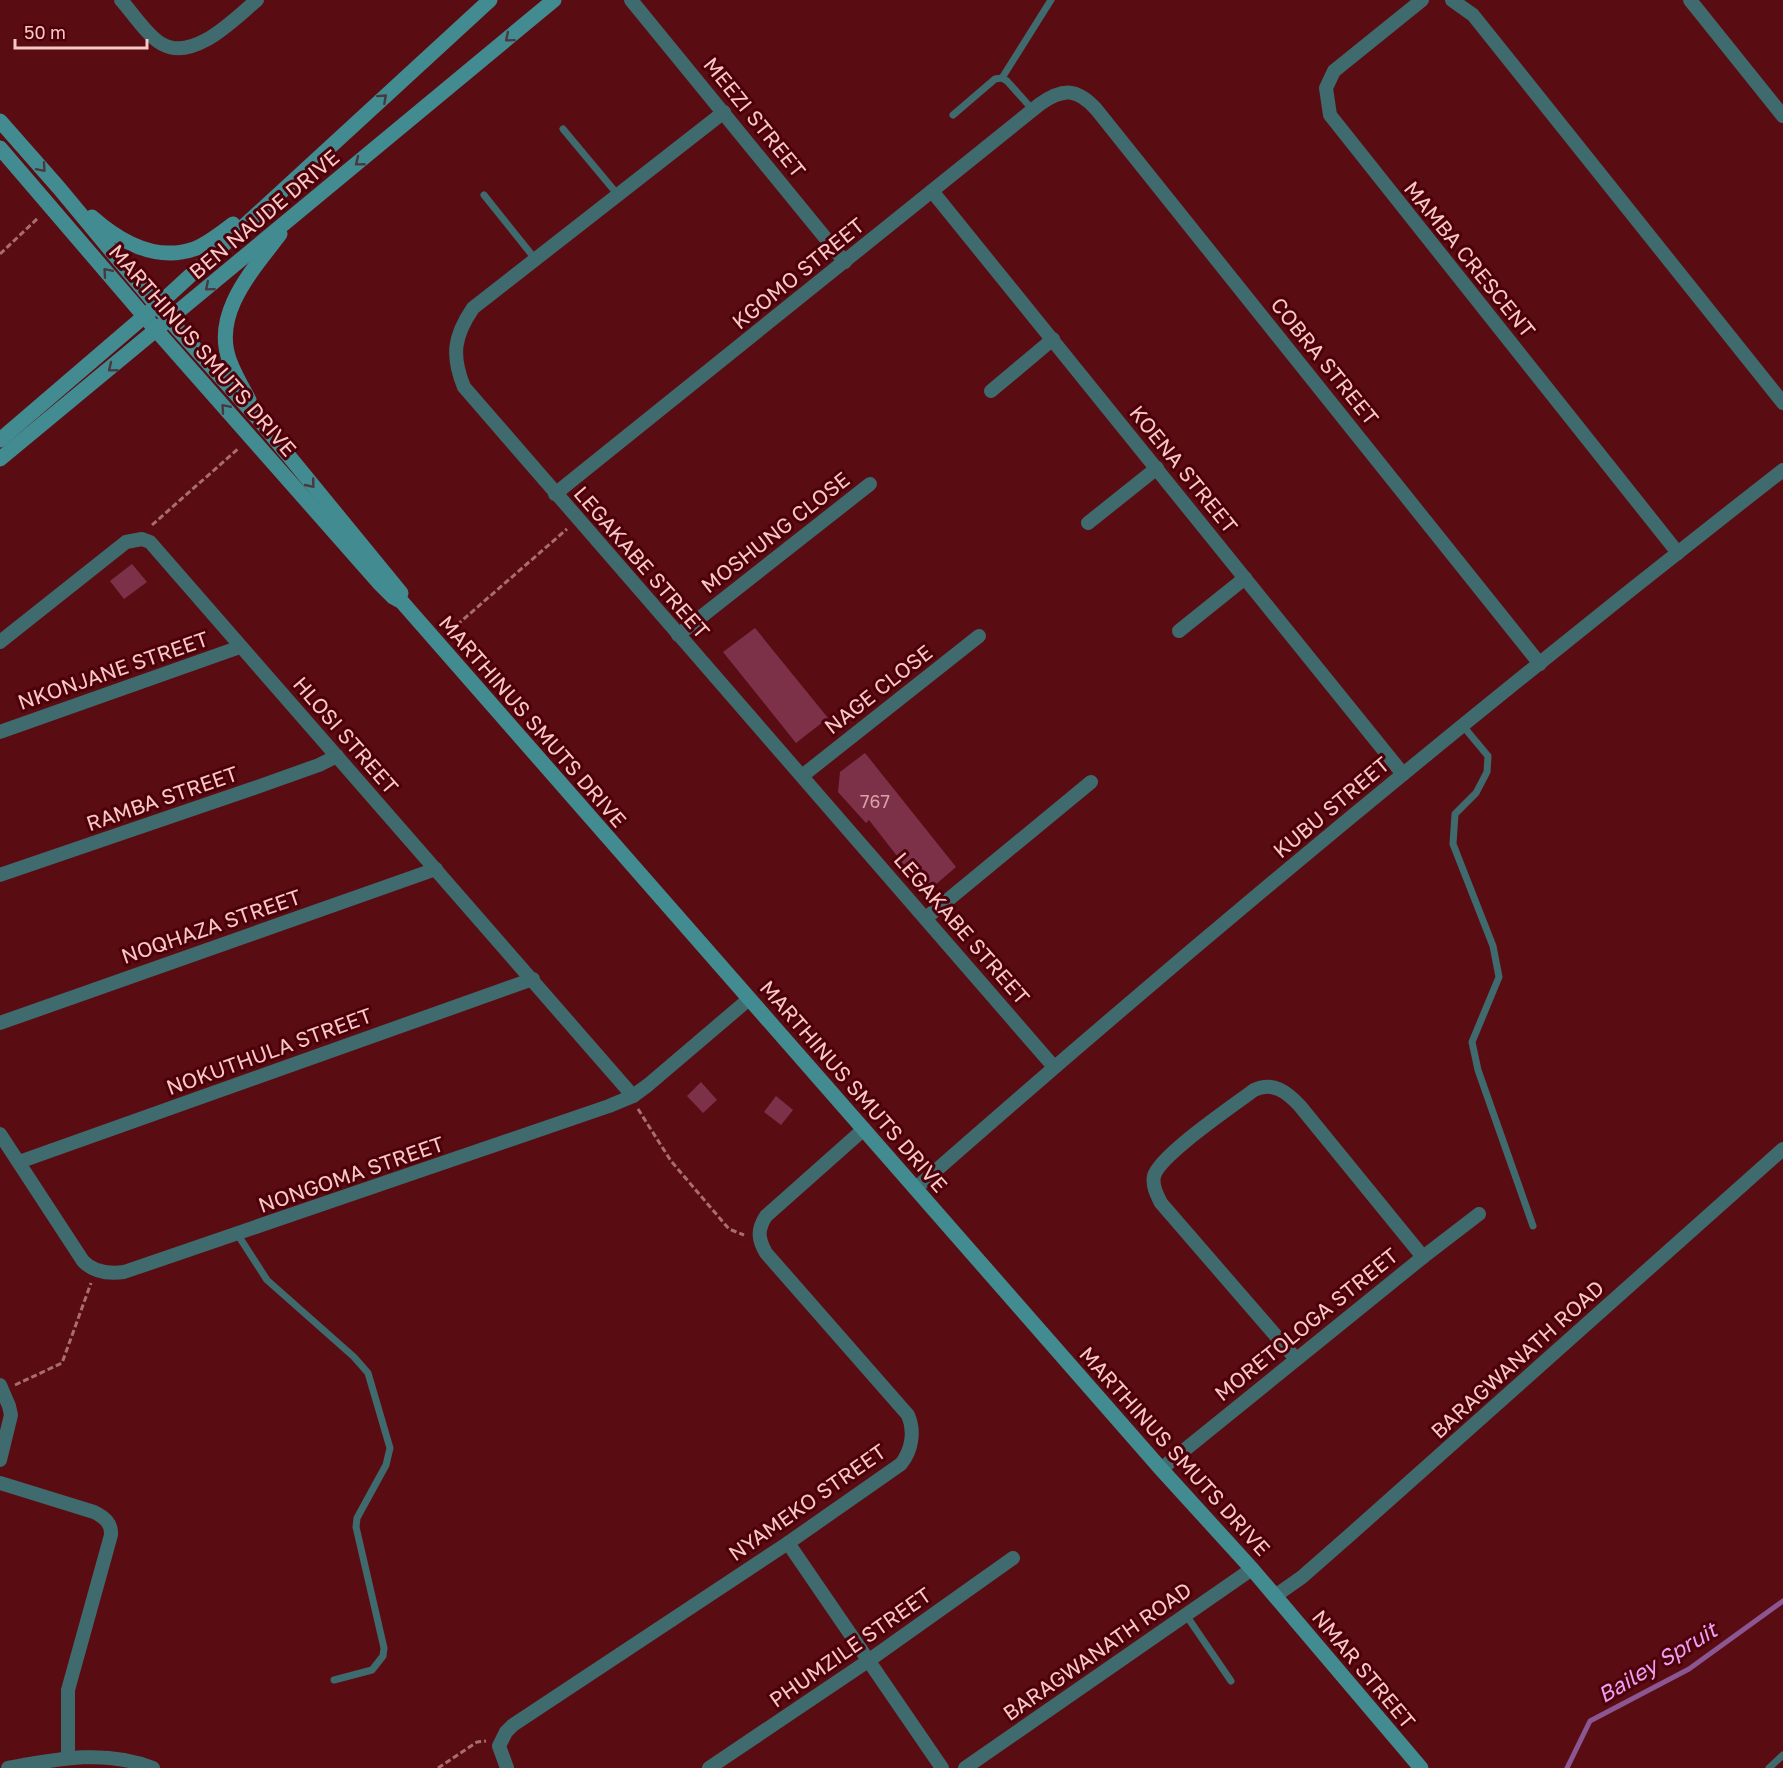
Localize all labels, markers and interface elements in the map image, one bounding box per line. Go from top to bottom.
scale bar [15,12,147,50]
text: 50 m [24,21,66,43]
one-way arrow [505,31,516,42]
street label: MEEZI STREET [698,51,812,183]
one-way arrow [376,94,387,105]
street label: BEN NAUDE DRIVE [184,144,344,284]
one-way arrow [355,155,366,166]
one-way arrow [35,161,46,172]
street label: MAMBA CRESCENT [1399,175,1541,343]
street label: KGOMO STREET [727,212,869,334]
street label: MARTHINUS SMUTS DRIVE [104,239,302,461]
one-way arrow [103,268,114,279]
one-way arrow [205,279,216,290]
street label: COBRA STREET [1266,292,1384,430]
one-way arrow [108,361,119,372]
street label: KOENA STREET [1124,400,1244,538]
one-way arrow [221,404,232,415]
street label: MOSHUNG CLOSE [695,466,855,598]
one-way arrow [304,477,315,488]
street label: LEGAKABE STREET [569,480,715,644]
street label: MARTHINUS SMUTS DRIVE [434,610,632,832]
street label: NKONJANE STREET [14,625,212,715]
street label: NAGE CLOSE [819,639,937,739]
street label: HLOSI STREET [288,671,404,799]
street label: KUBU STREET [1268,751,1394,863]
street label: RAMBA STREET [83,760,241,836]
house number: 767 [860,790,890,812]
street label: LEGAKABE STREET [889,846,1035,1010]
street label: NOQHAZA STREET [118,883,304,969]
street label: MARTHINUS SMUTS DRIVE [755,975,953,1197]
street label: NOKUTHULA STREET [163,1002,375,1100]
street label: NONGOMA STREET [255,1130,447,1218]
street label: MORETOLOGA STREET [1209,1242,1403,1406]
street label: BARAGWANATH ROAD [1425,1274,1609,1444]
street label: MARTHINUS SMUTS DRIVE [1074,1341,1276,1561]
street label: NYAMEKO STREET [723,1438,891,1566]
street label: BARAGWANATH ROAD [998,1576,1196,1726]
street label: PHUMZILE STREET [764,1581,936,1713]
street label: NMAR STREET [1307,1604,1421,1734]
water label: Bailey Spruit [1593,1615,1723,1708]

